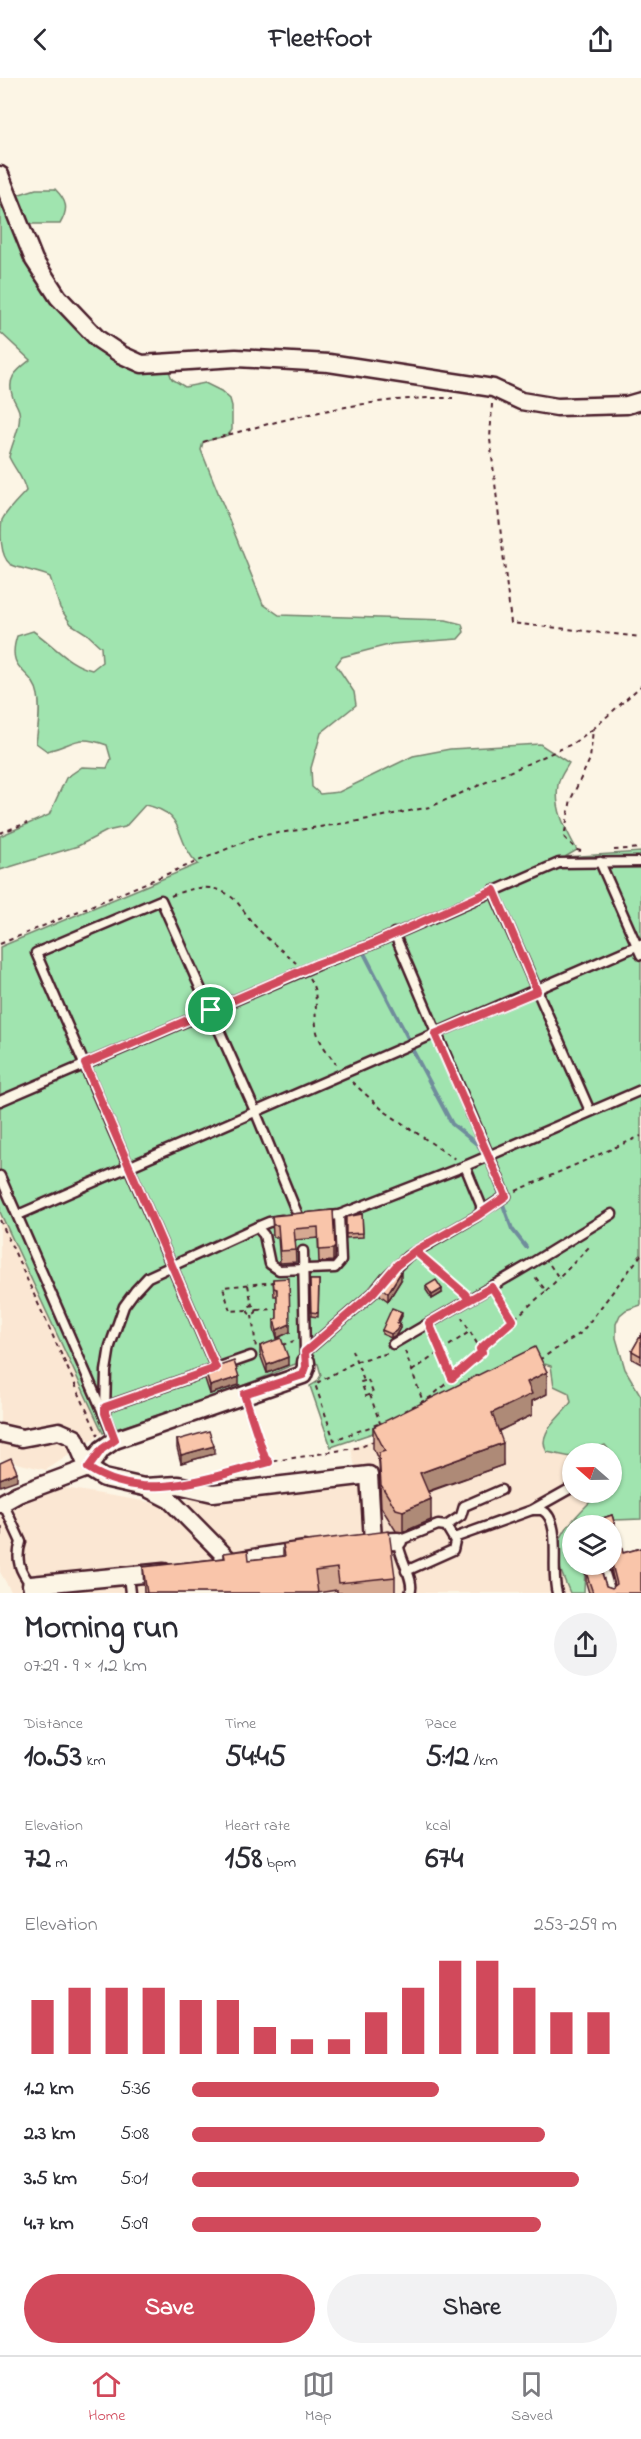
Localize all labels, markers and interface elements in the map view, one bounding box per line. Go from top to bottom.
text: Fleetfoot [269,20,372,59]
icon: back [24,23,57,56]
icon: share [584,23,617,56]
pin [185,984,236,1035]
icon: arrive [194,993,227,1026]
north arrow [562,1443,622,1503]
map controls [562,1443,622,1575]
button: layers [562,1515,622,1575]
text: Morning run [24,1605,178,1653]
button: share [554,1613,617,1676]
text: 07:29 · 9 × 1.2 km [24,1652,147,1681]
text: Distance [24,1712,83,1736]
text: Time [225,1712,256,1736]
text: Pace [425,1712,457,1736]
text: 10.53 [24,1736,82,1780]
text: 54:45 [225,1736,286,1780]
text: 5:12 [425,1736,470,1780]
text: km [82,1749,106,1773]
text: /km [470,1749,498,1773]
text: Elevation [24,1814,83,1838]
text: Heart rate [225,1814,290,1838]
text: kcal [425,1814,451,1838]
text: 72 [24,1838,51,1882]
text: 158 [225,1838,263,1882]
text: 674 [425,1838,463,1882]
text: m [51,1851,68,1875]
text: bpm [263,1851,296,1875]
text: Elevation [24,1911,98,1940]
text: 253–259 m [534,1911,617,1940]
text: 1.2 km [24,2075,74,2104]
text: 5:36 [120,2075,150,2104]
text: 2.3 km [24,2120,76,2149]
text: 5:08 [120,2120,149,2149]
text: 3.5 km [24,2165,77,2194]
text: 5:01 [120,2165,148,2194]
text: 4.7 km [24,2210,74,2239]
text: 5:09 [120,2210,148,2239]
button: Save [24,2274,315,2343]
button: Share [327,2274,617,2343]
tab: Home [88,2368,125,2428]
tab: Map [302,2368,335,2428]
tab: Saved [511,2368,553,2428]

